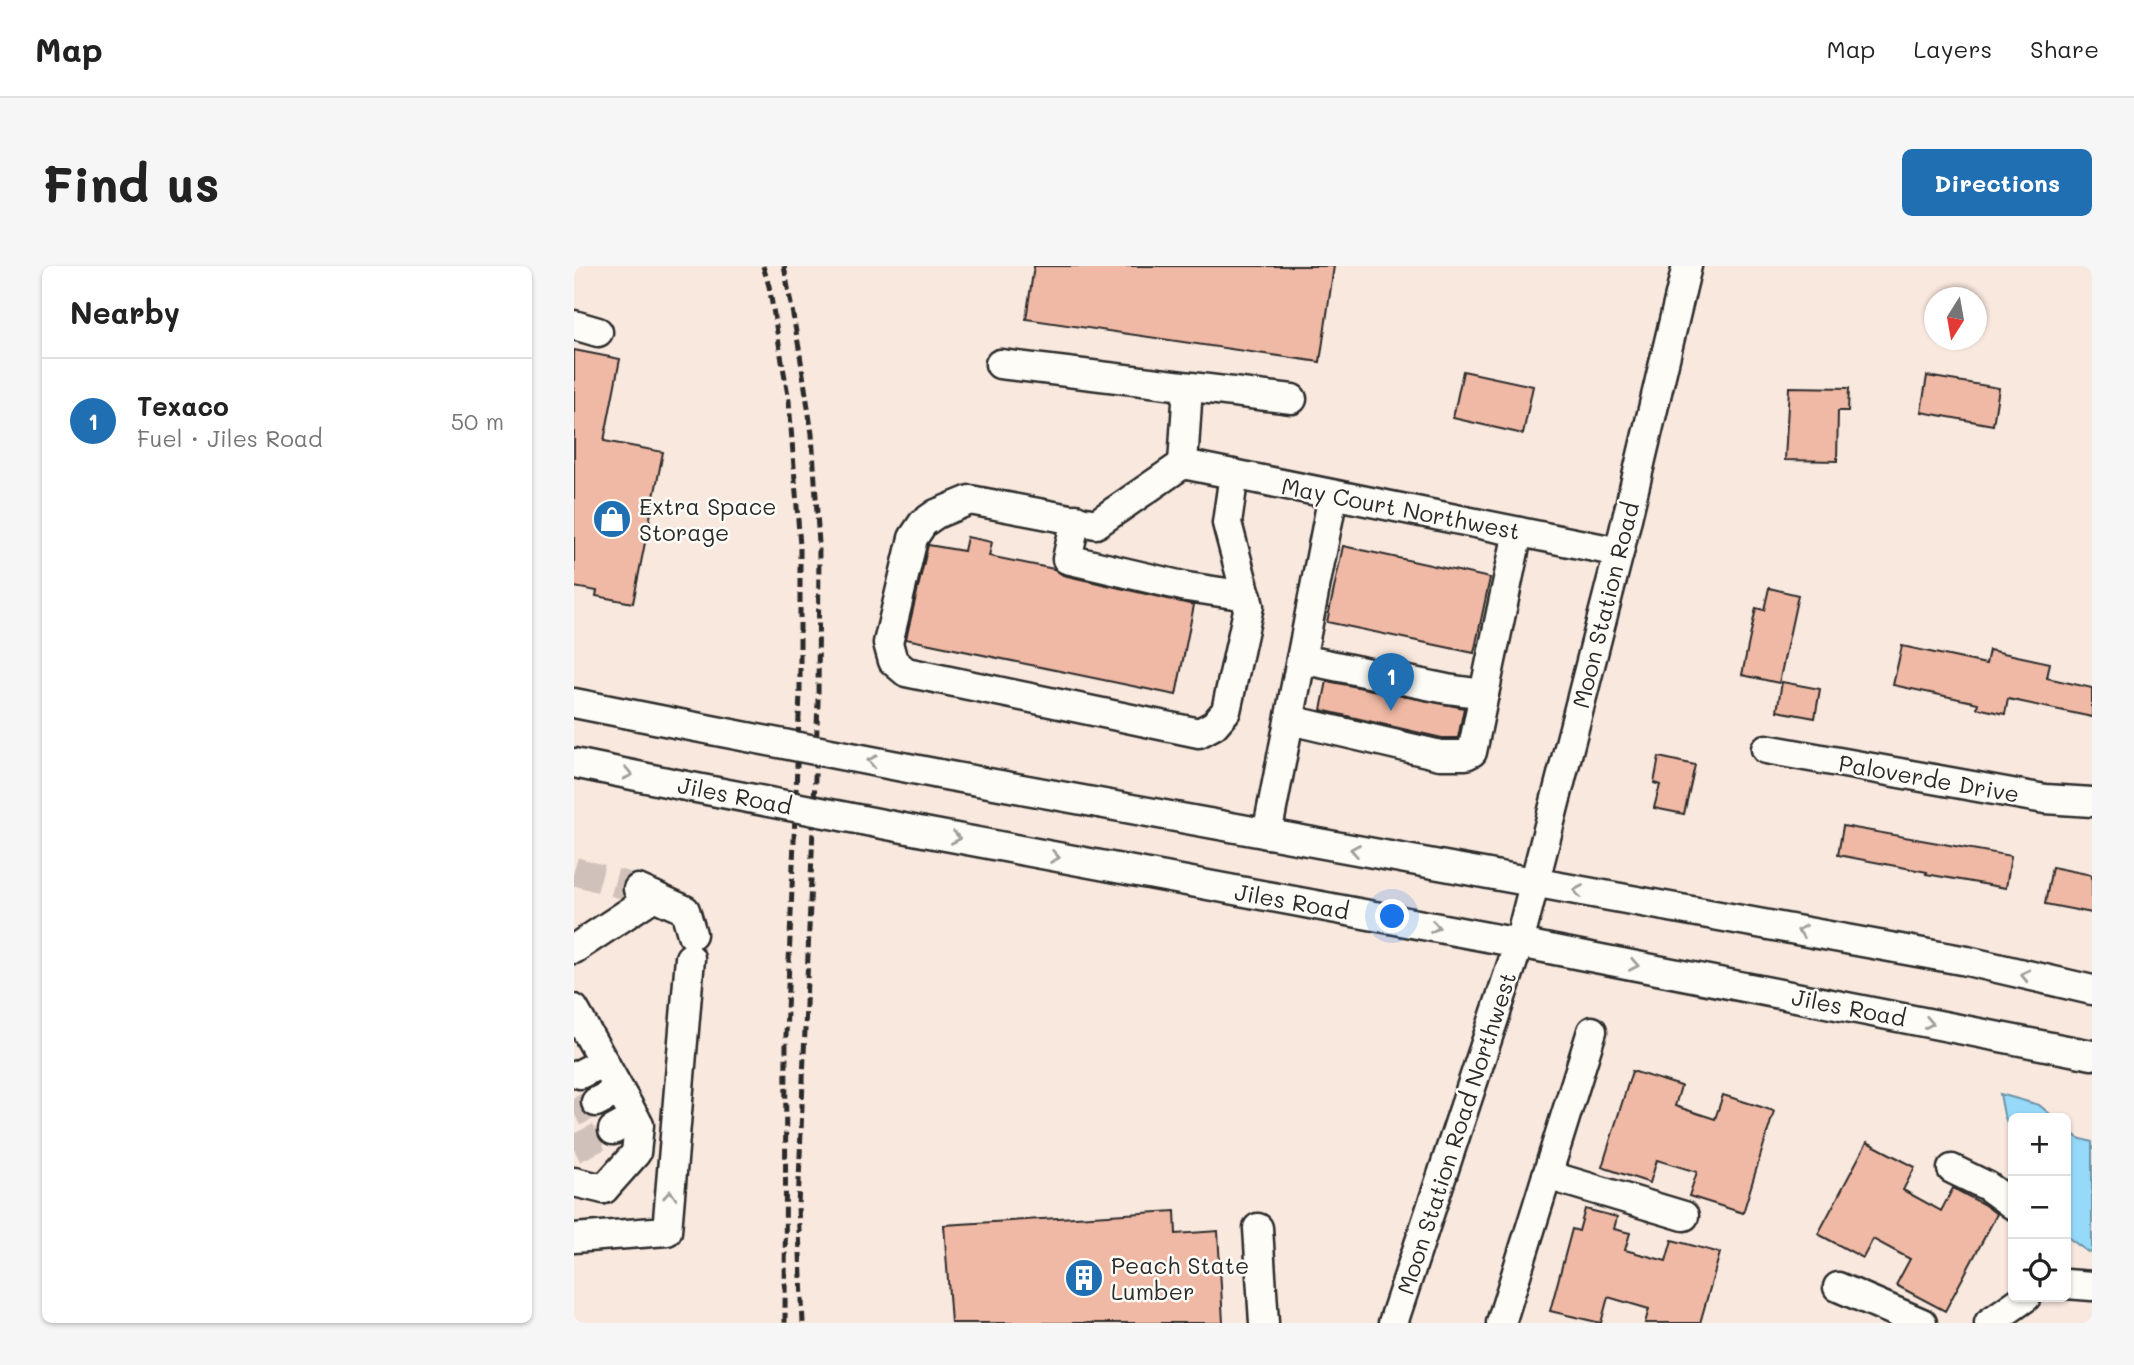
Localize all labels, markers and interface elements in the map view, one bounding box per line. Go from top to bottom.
text: Map [35,27,103,70]
text: Map [1827,33,1875,64]
text: Layers [1913,33,1992,64]
text: Share [2030,33,2099,64]
button: Directions [1902,149,2092,216]
text: Find us [42,151,220,214]
north arrow [1924,287,1987,350]
text: Nearby [70,292,180,332]
text: Texaco [137,389,229,423]
text: 1 [88,406,98,436]
text: 50 m [451,406,504,436]
text: Fuel · Jiles Road [137,423,323,453]
street label: May Court Northwest [1279,470,1523,546]
place label: Extra Space Storage [639,491,776,547]
shop icon: Extra Space Storage [591,498,633,540]
street label: Moon Station Road [1565,499,1645,711]
pin: 1 [1368,653,1414,711]
street label: Paloverde Drive [1836,747,2022,809]
one-way arrow [866,754,878,769]
one-way arrow [622,766,634,781]
street label: Jiles Road [675,769,795,821]
one-way arrow [950,830,962,845]
one-way arrow [1349,843,1360,858]
one-way arrow [1049,849,1061,864]
street label: Jiles Road [1233,876,1351,926]
one-way arrow [1572,884,1584,899]
your location [1375,899,1409,933]
one-way arrow [1429,919,1441,934]
one-way arrow [1796,925,1808,940]
one-way arrow [1628,957,1640,972]
street label: Moon Station Road Northwest [1390,968,1522,1298]
one-way arrow [2020,968,2032,983]
street label: Jiles Road [1789,981,1909,1033]
one-way arrow [1923,1014,1935,1029]
map controls [2008,1113,2071,1302]
button: + [2008,1113,2071,1176]
button: − [2008,1176,2071,1239]
one-way arrow [662,1190,677,1201]
button: locate [2008,1239,2071,1302]
place label: Peach State Lumber [1111,1250,1249,1306]
building icon: Peach State Lumber [1063,1257,1105,1299]

